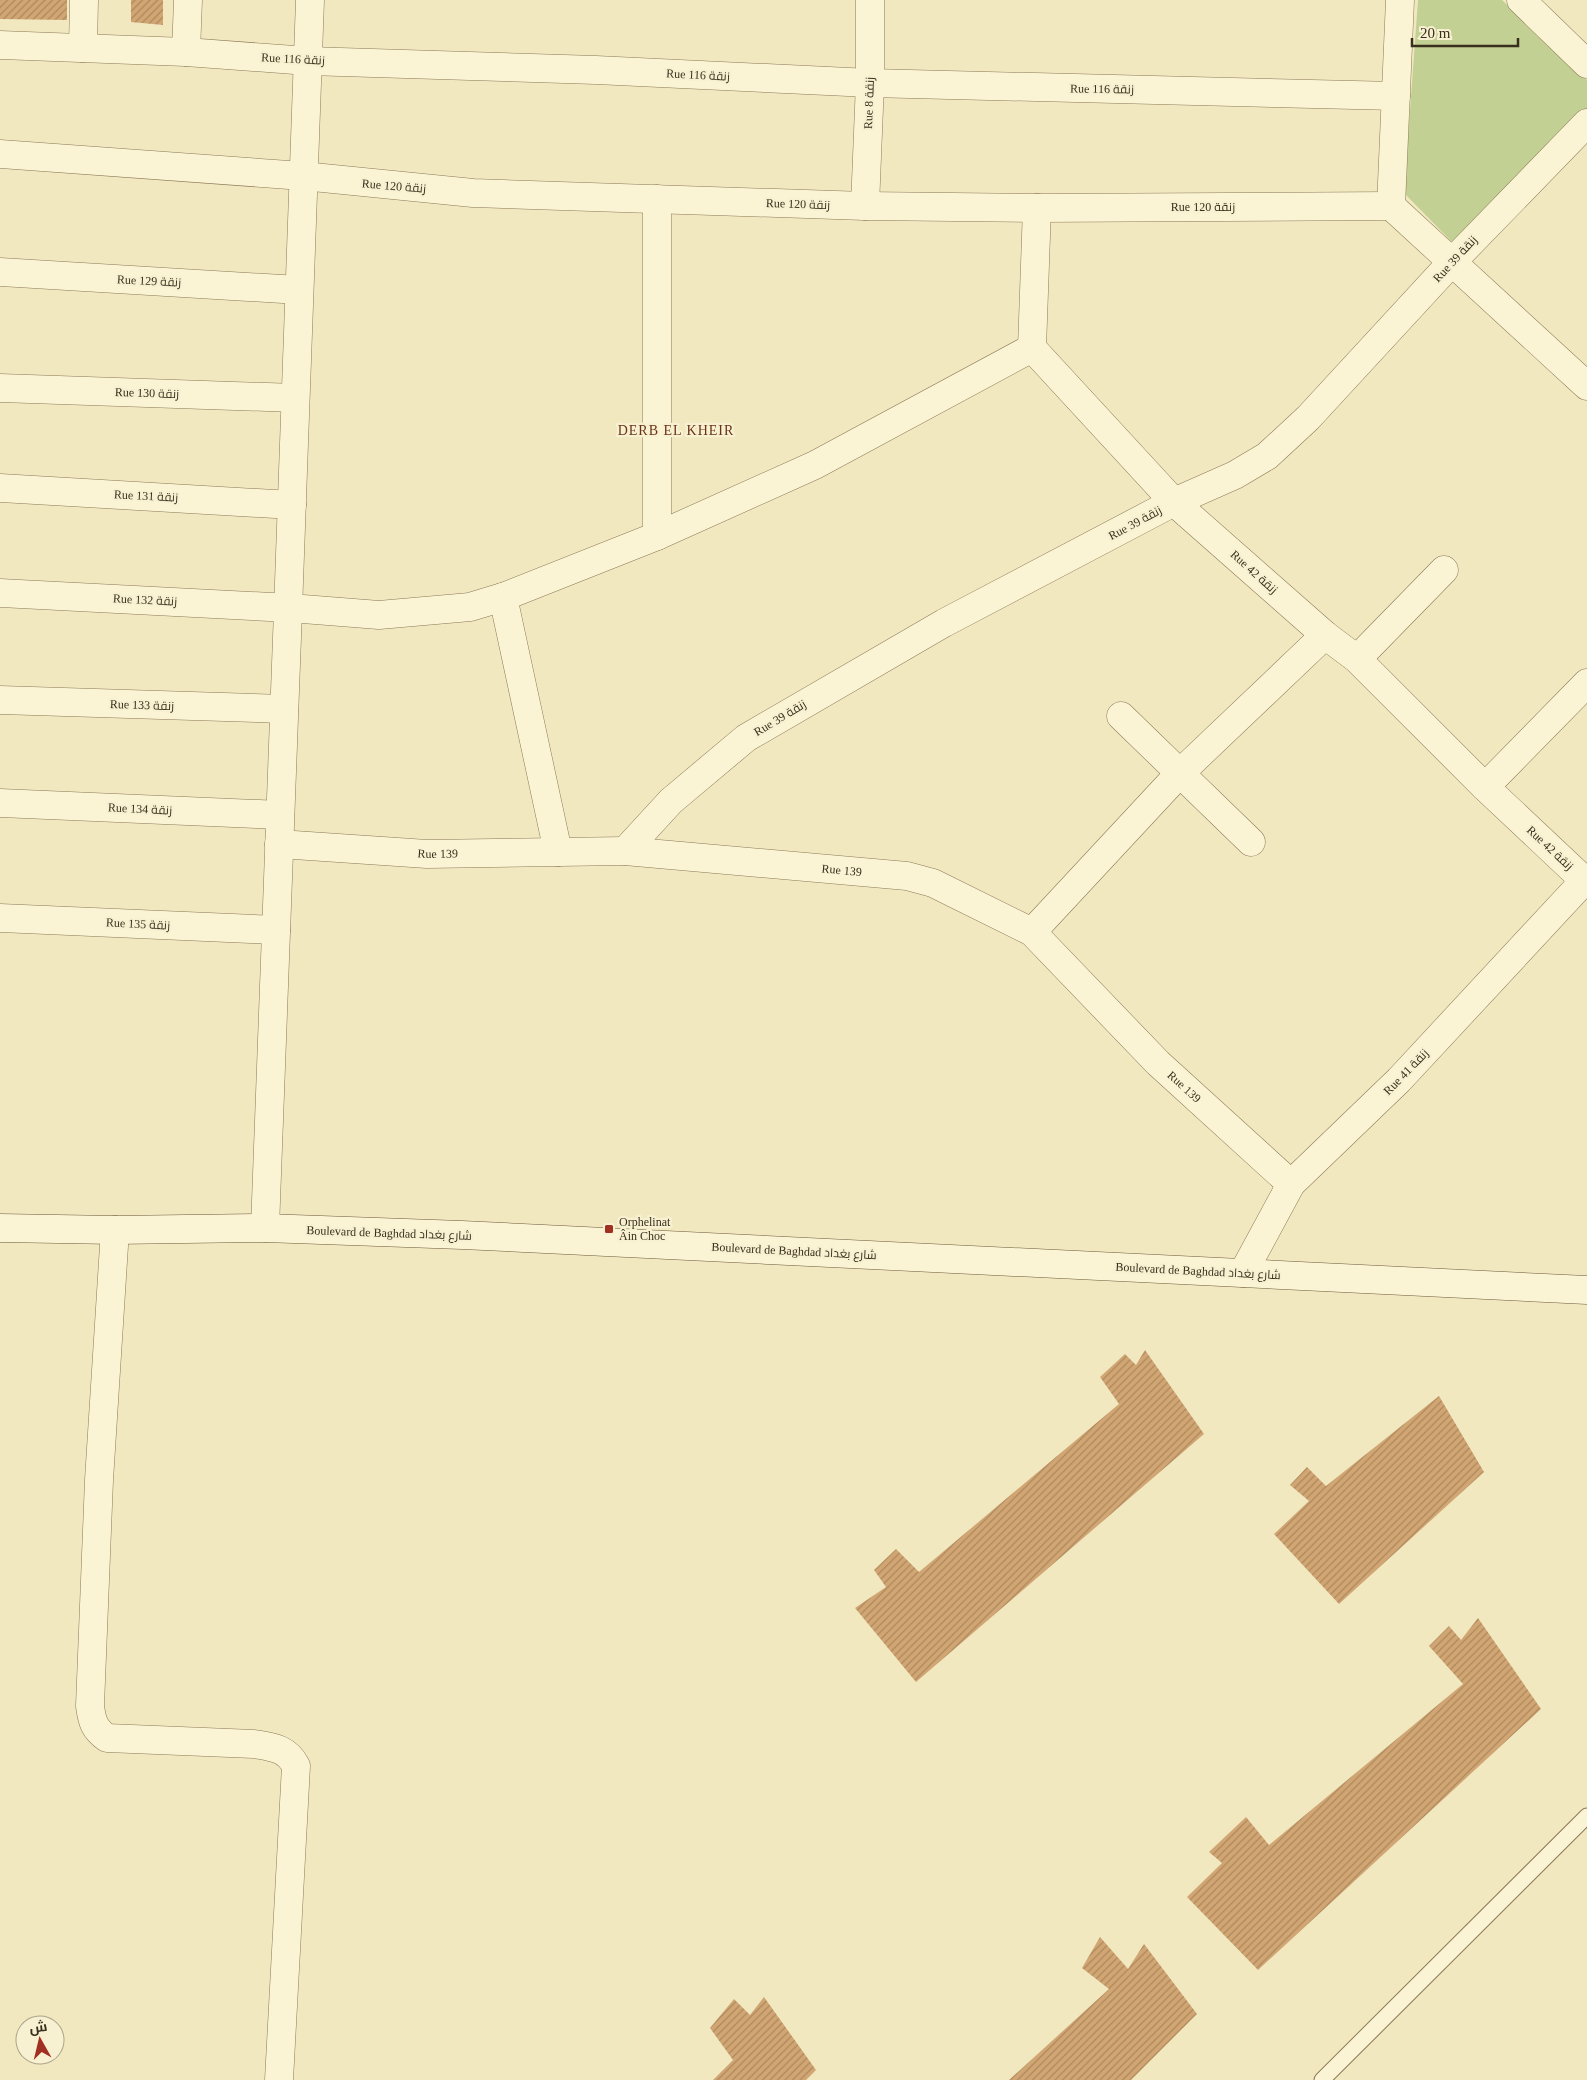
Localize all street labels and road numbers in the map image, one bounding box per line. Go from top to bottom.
street label: Rue 116 زنقة [261,50,325,68]
street label: Rue 116 زنقة [666,66,730,84]
street label: Rue 8 زنقة [861,77,877,129]
street label: Rue 116 زنقة [1070,81,1134,97]
street label: Rue 120 زنقة [361,176,427,196]
street label: Rue 120 زنقة [766,196,830,212]
street label: Rue 120 زنقة [1171,200,1235,214]
street label: Rue 39 زنقة [1430,233,1480,285]
street label: Rue 129 زنقة [117,272,181,290]
street label: Rue 130 زنقة [115,385,179,401]
street label: Rue 131 زنقة [114,487,178,505]
street label: Rue 39 زنقة [1106,503,1164,543]
street label: Rue 42 زنقة [1228,547,1280,597]
street label: Rue 132 زنقة [113,591,177,609]
street label: Rue 133 زنقة [110,697,174,713]
street label: Rue 39 زنقة [751,697,809,739]
street label: Rue 134 زنقة [108,800,172,818]
street label: Rue 42 زنقة [1524,823,1576,873]
street label: Rue 139 [417,846,458,861]
street label: Rue 139 [821,861,863,879]
street label: Rue 135 زنقة [106,915,170,933]
street label: Rue 41 زنقة [1381,1046,1431,1098]
street label: Rue 139 [1165,1068,1204,1106]
street label: Boulevard de Baghdad شارع بغداد [306,1223,472,1244]
street label: Boulevard de Baghdad شارع بغداد [711,1240,877,1263]
street label: Boulevard de Baghdad شارع بغداد [1115,1260,1281,1283]

